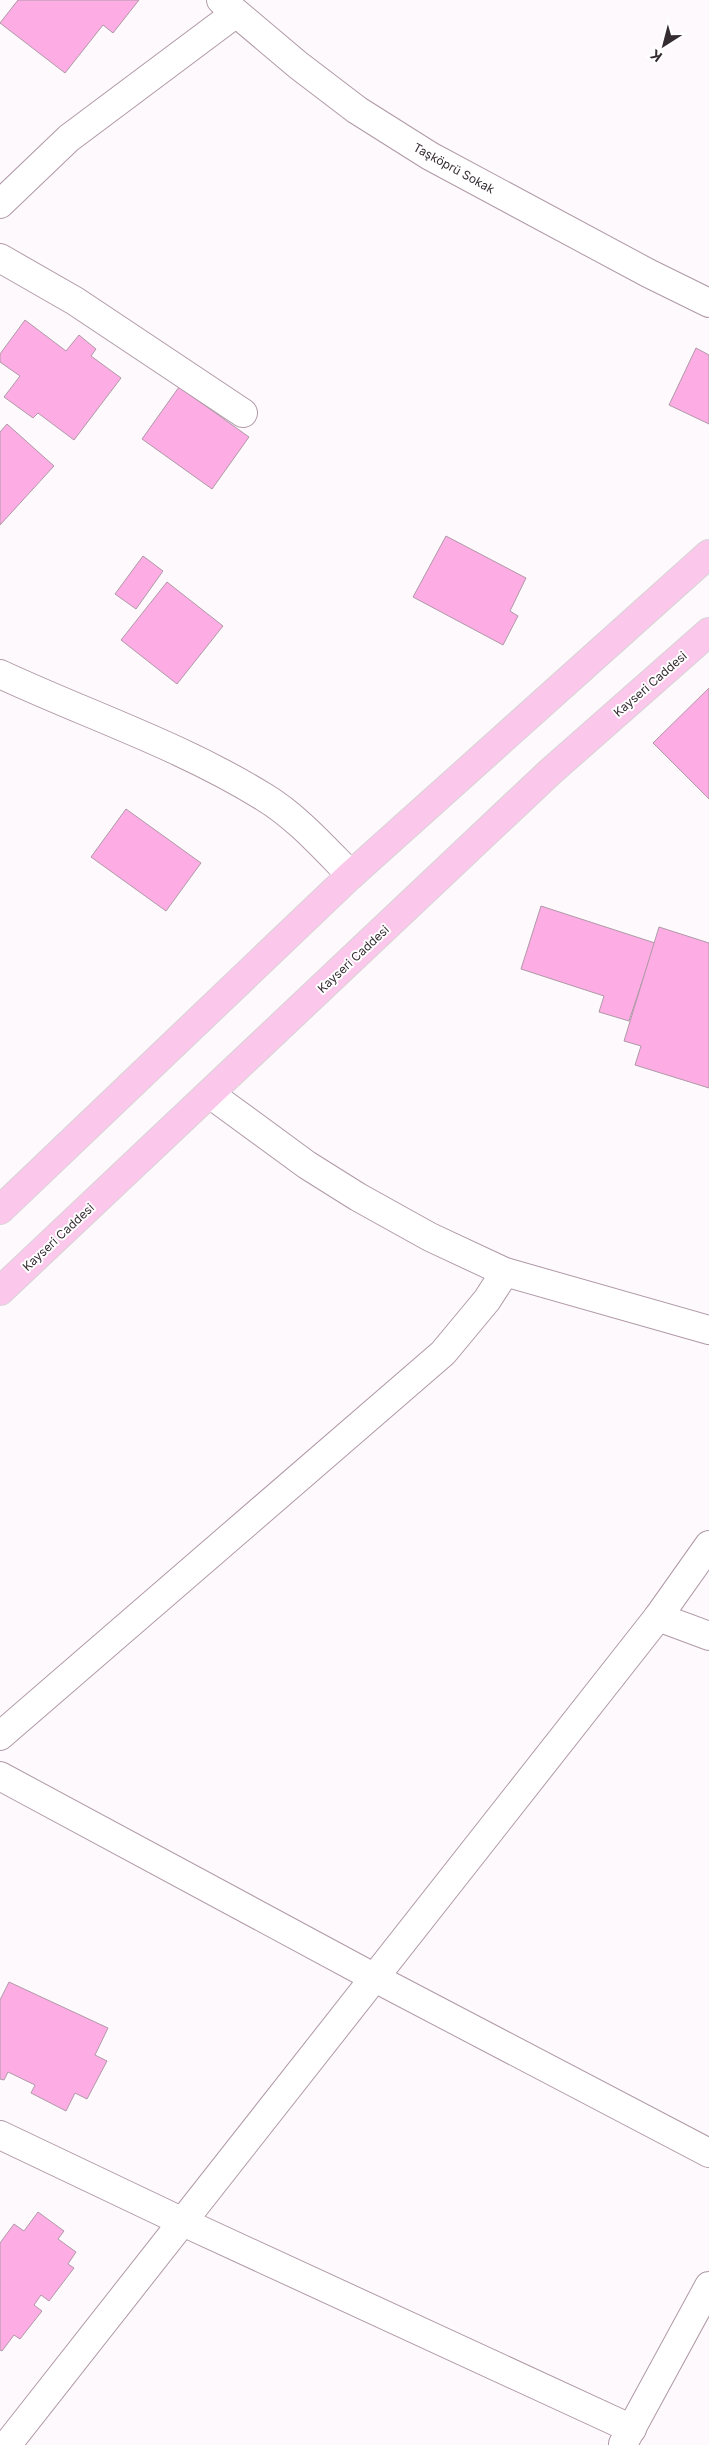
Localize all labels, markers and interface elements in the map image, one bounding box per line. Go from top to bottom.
north arrow [639,20,689,70]
text: K [647,46,665,66]
street label: Taşköprü Sokak [411,139,498,197]
street label: Kayseri Caddesi [610,648,690,720]
street label: Kayseri Caddesi [314,922,392,996]
street label: Kayseri Caddesi [19,1200,97,1274]

